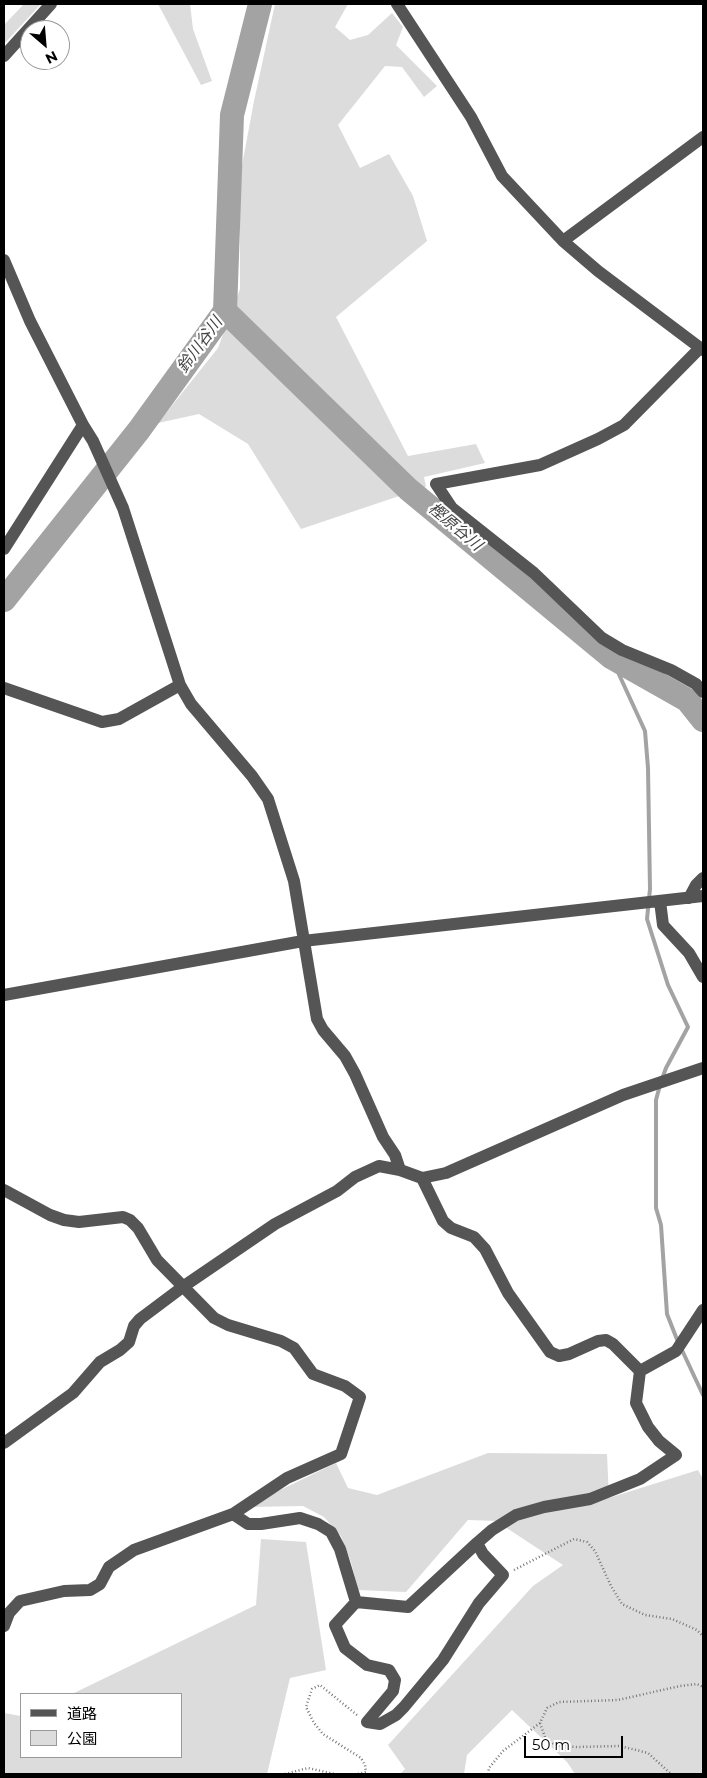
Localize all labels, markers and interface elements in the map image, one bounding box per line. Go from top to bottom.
north arrow [20,20,70,70]
text: N [42,47,60,68]
water label: 鈴川谷川 [173,313,227,377]
water label: 樫原谷川 [424,499,486,555]
legend [20,1693,182,1758]
text: 道路 [67,1704,97,1723]
scale bar [527,1726,626,1758]
text: 公園 [67,1729,97,1748]
text: 50 m [532,1735,570,1754]

